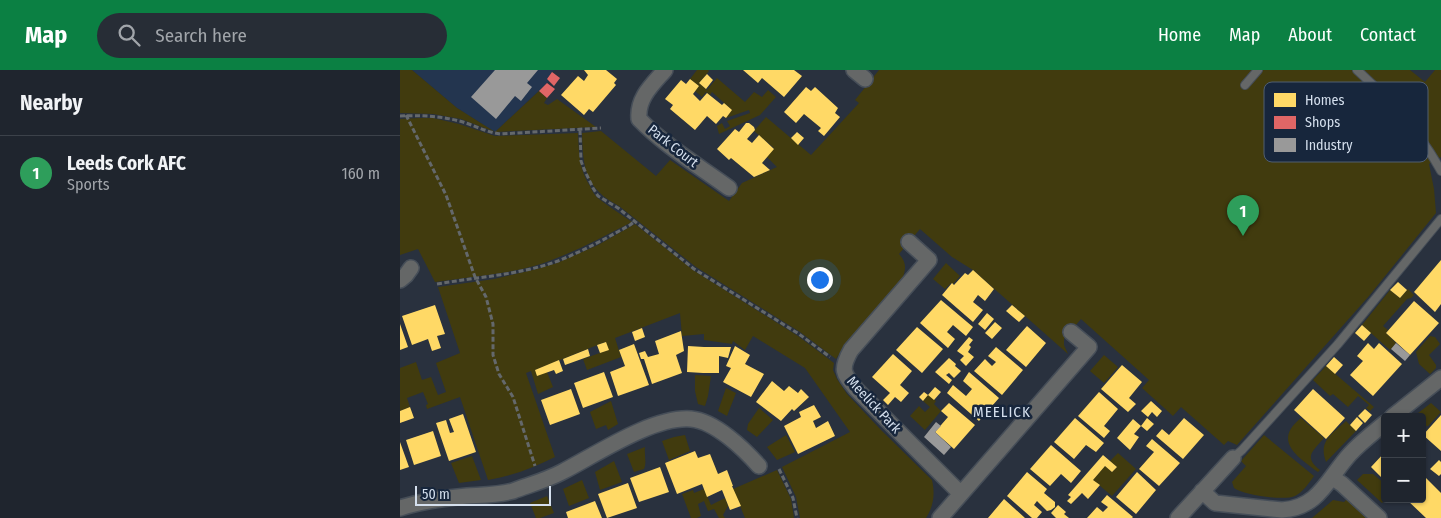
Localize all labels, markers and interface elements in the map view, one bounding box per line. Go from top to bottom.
search box [97,13,447,58]
text: Map [25,21,67,49]
icon: search [115,21,143,49]
text: Search here [155,24,247,47]
text: Home [1158,24,1201,46]
text: Map [1229,24,1260,46]
text: About [1288,24,1332,46]
text: Contact [1360,24,1416,46]
legend [1264,82,1428,162]
text: Nearby [20,90,82,116]
text: Homes [1305,92,1345,109]
text: Shops [1305,114,1340,131]
street label: Park Court [644,121,702,171]
text: Industry [1305,137,1353,154]
text: Leeds Cork AFC [67,152,186,175]
text: 1 [33,164,39,183]
text: 160 m [341,164,380,183]
text: Sports [67,175,110,194]
pin: 1 [1227,195,1259,236]
your location [807,267,833,293]
street label: Meelick Park [843,373,905,437]
district label: MEELICK [973,403,1031,421]
map controls [1381,413,1426,503]
button: + [1381,413,1426,458]
button: − [1381,458,1426,503]
scale bar [415,483,551,506]
text: 50 m [422,486,450,503]

